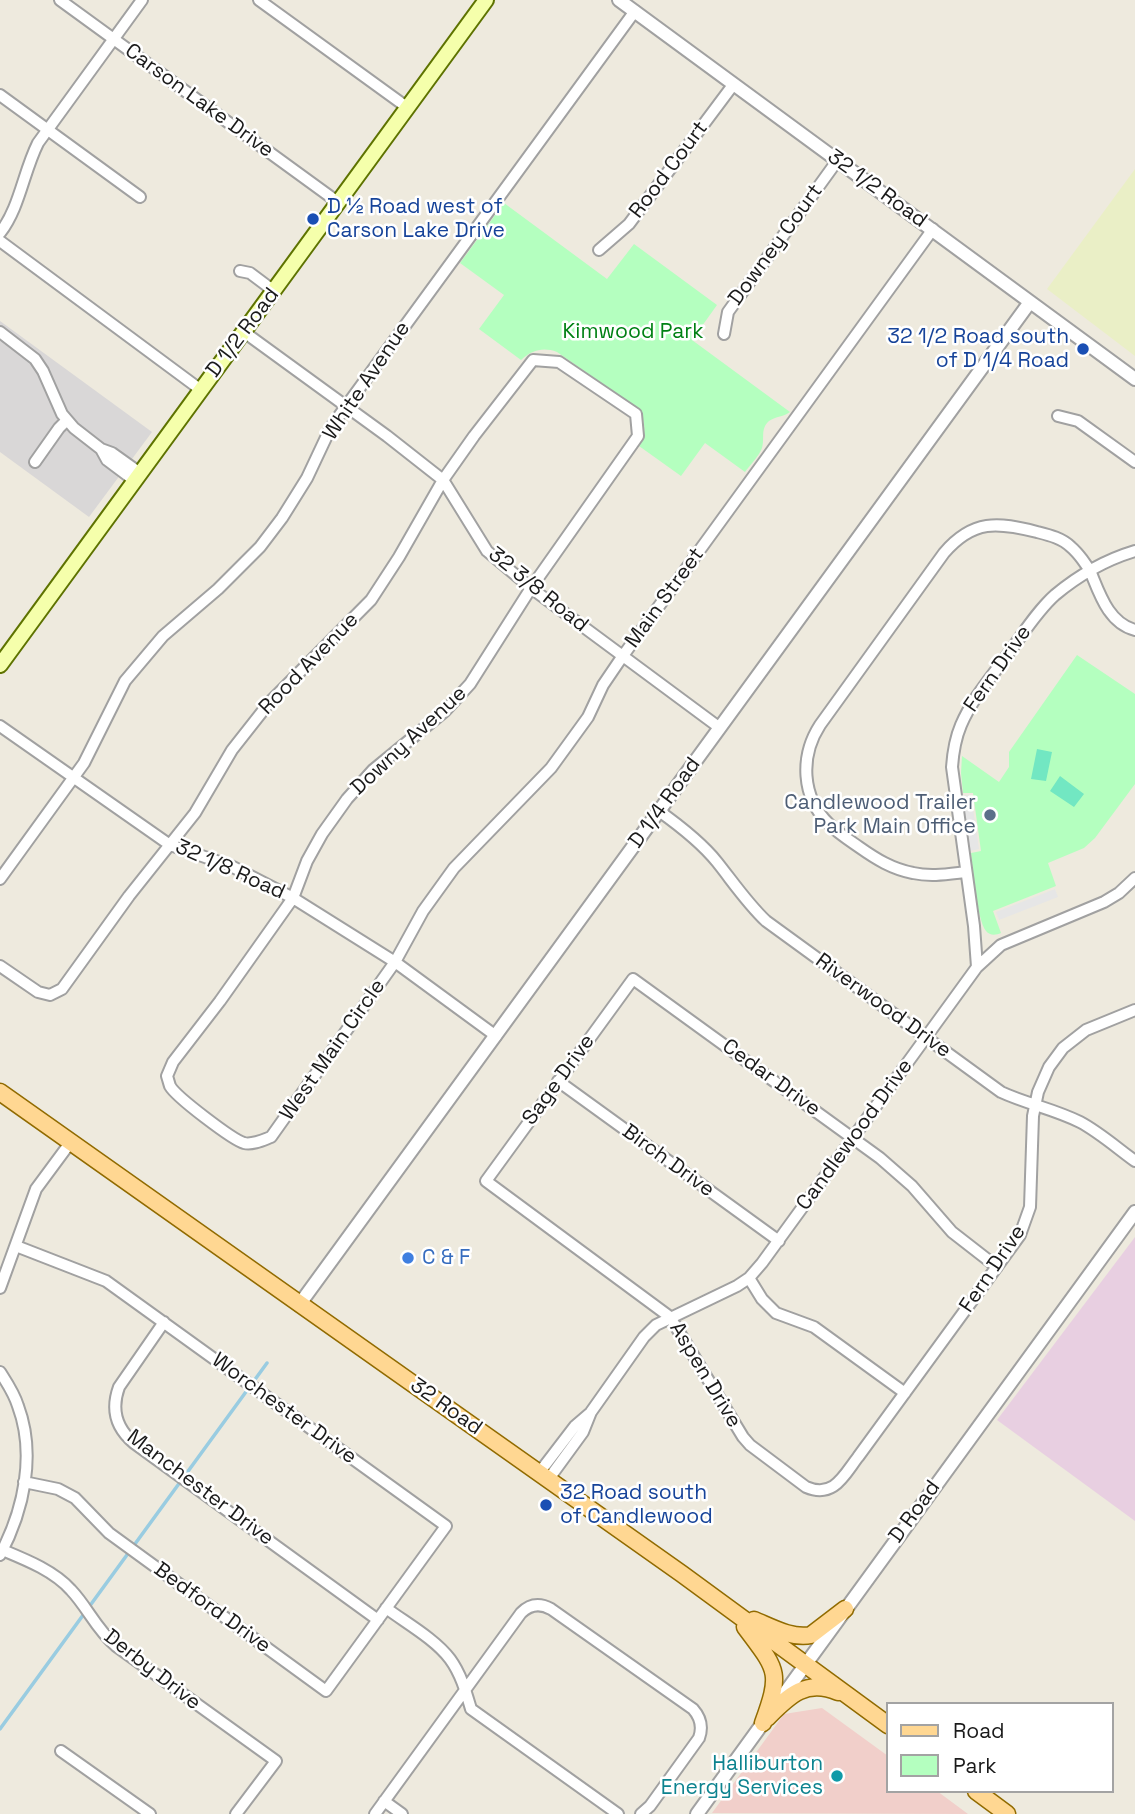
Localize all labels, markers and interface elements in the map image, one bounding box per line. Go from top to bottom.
street label: Carson Lake Drive [120,38,278,164]
street label: Rood Court [624,116,714,224]
street label: 32 1/2 Road [822,144,932,234]
street label: Downey Court [723,179,829,311]
place label: D ½ Road west of Carson Lake Drive [327,194,505,244]
marker: D ½ Road west of Carson Lake Drive [305,211,321,227]
street label: D 1/2 Road [201,283,285,383]
street label: White Avenue [318,317,416,445]
park label: Kimwood Park [562,319,704,345]
place label: 32 1/2 Road south of D 1/4 Road [887,324,1069,374]
marker: 32 1/2 Road south of D 1/4 Road [1075,341,1091,357]
street label: 32 3/8 Road [483,542,593,638]
street label: Main Street [620,543,710,653]
street label: Rood Avenue [254,608,364,720]
street label: Fern Drive [959,621,1037,717]
street label: Downy Avenue [346,681,472,801]
street label: D 1/4 Road [624,753,706,853]
place label: Candlewood Trailer Park Main Office [784,790,976,840]
marker: Candlewood Trailer Park Main Office [982,807,998,823]
street label: 32 1/8 Road [171,835,289,905]
street label: Riverwood Drive [810,948,956,1064]
street label: West Main Circle [275,975,391,1125]
street label: Sage Drive [518,1030,600,1130]
street label: Cedar Drive [717,1034,825,1122]
street label: Candlewood Drive [792,1054,918,1216]
street label: Birch Drive [617,1119,719,1203]
street label: Fern Drive [955,1220,1031,1318]
place label: C & F [422,1245,470,1271]
marker: C & F [400,1250,416,1266]
street label: Aspen Drive [664,1318,746,1432]
street label: Worchester Drive [207,1348,361,1470]
street label: 32 Road [405,1373,487,1441]
street label: Manchester Drive [122,1425,278,1551]
street label: D Road [884,1476,946,1548]
place label: 32 Road south of Candlewood [560,1480,713,1530]
marker: 32 Road south of Candlewood [538,1497,554,1513]
street label: Bedford Drive [149,1557,275,1659]
street label: Derby Drive [98,1624,206,1716]
legend [886,1702,1114,1793]
text: Road [953,1717,1005,1744]
place label: Halliburton Energy Services [661,1751,823,1801]
text: Park [953,1752,997,1779]
marker: Halliburton Energy Services [829,1768,845,1784]

